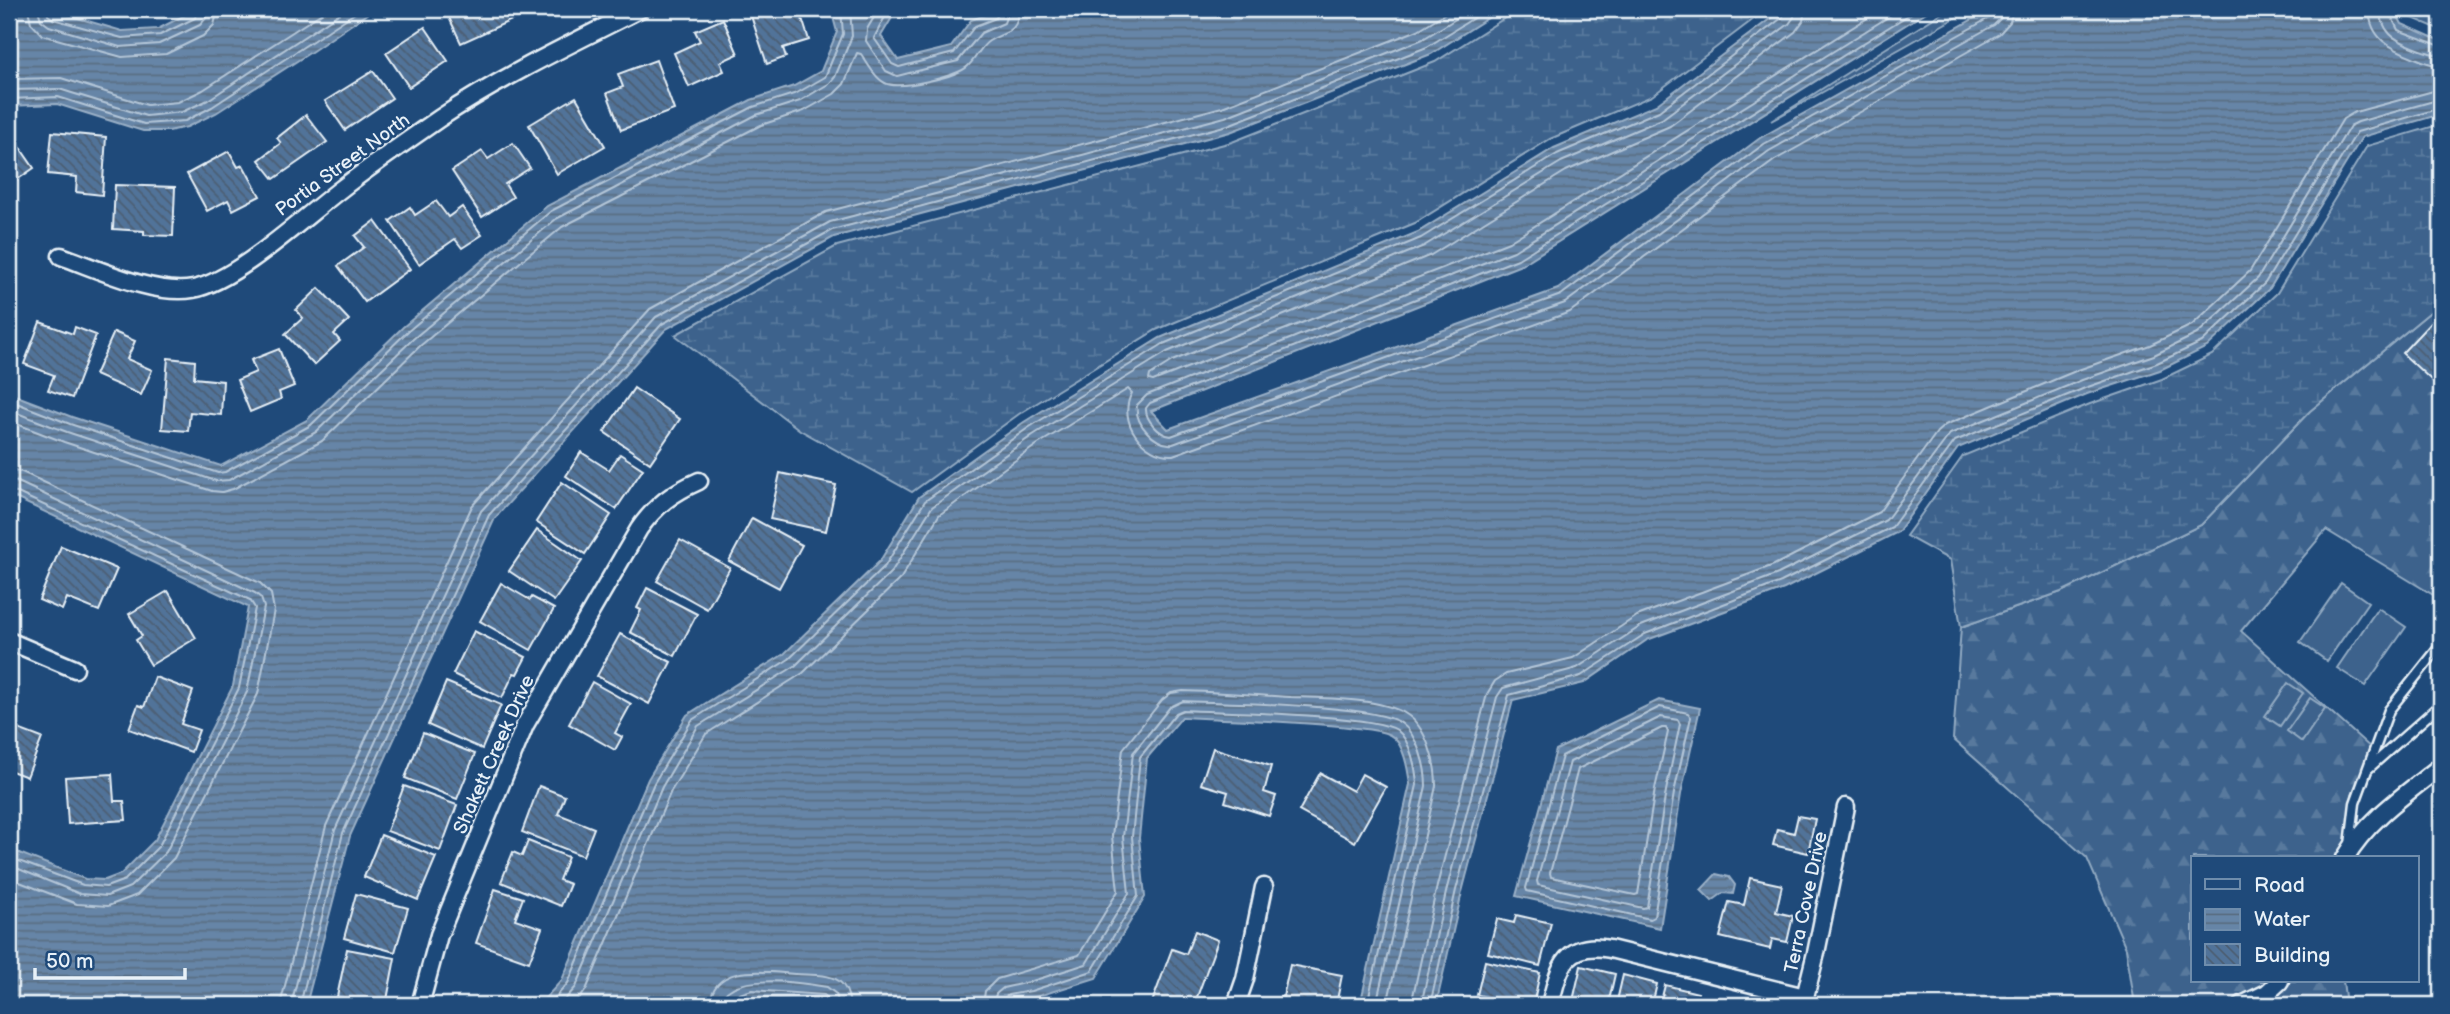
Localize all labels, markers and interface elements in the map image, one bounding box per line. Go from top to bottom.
street label: Portia Street North [271,109,415,222]
street label: Shakett Creek Drive [449,672,540,838]
street label: Terra Cove Drive [1780,829,1833,975]
legend [2191,856,2418,982]
text: Road [2254,873,2305,898]
text: Water [2254,907,2310,932]
scale bar [35,937,186,981]
text: Building [2254,943,2330,968]
text: 50 m [46,949,93,974]

